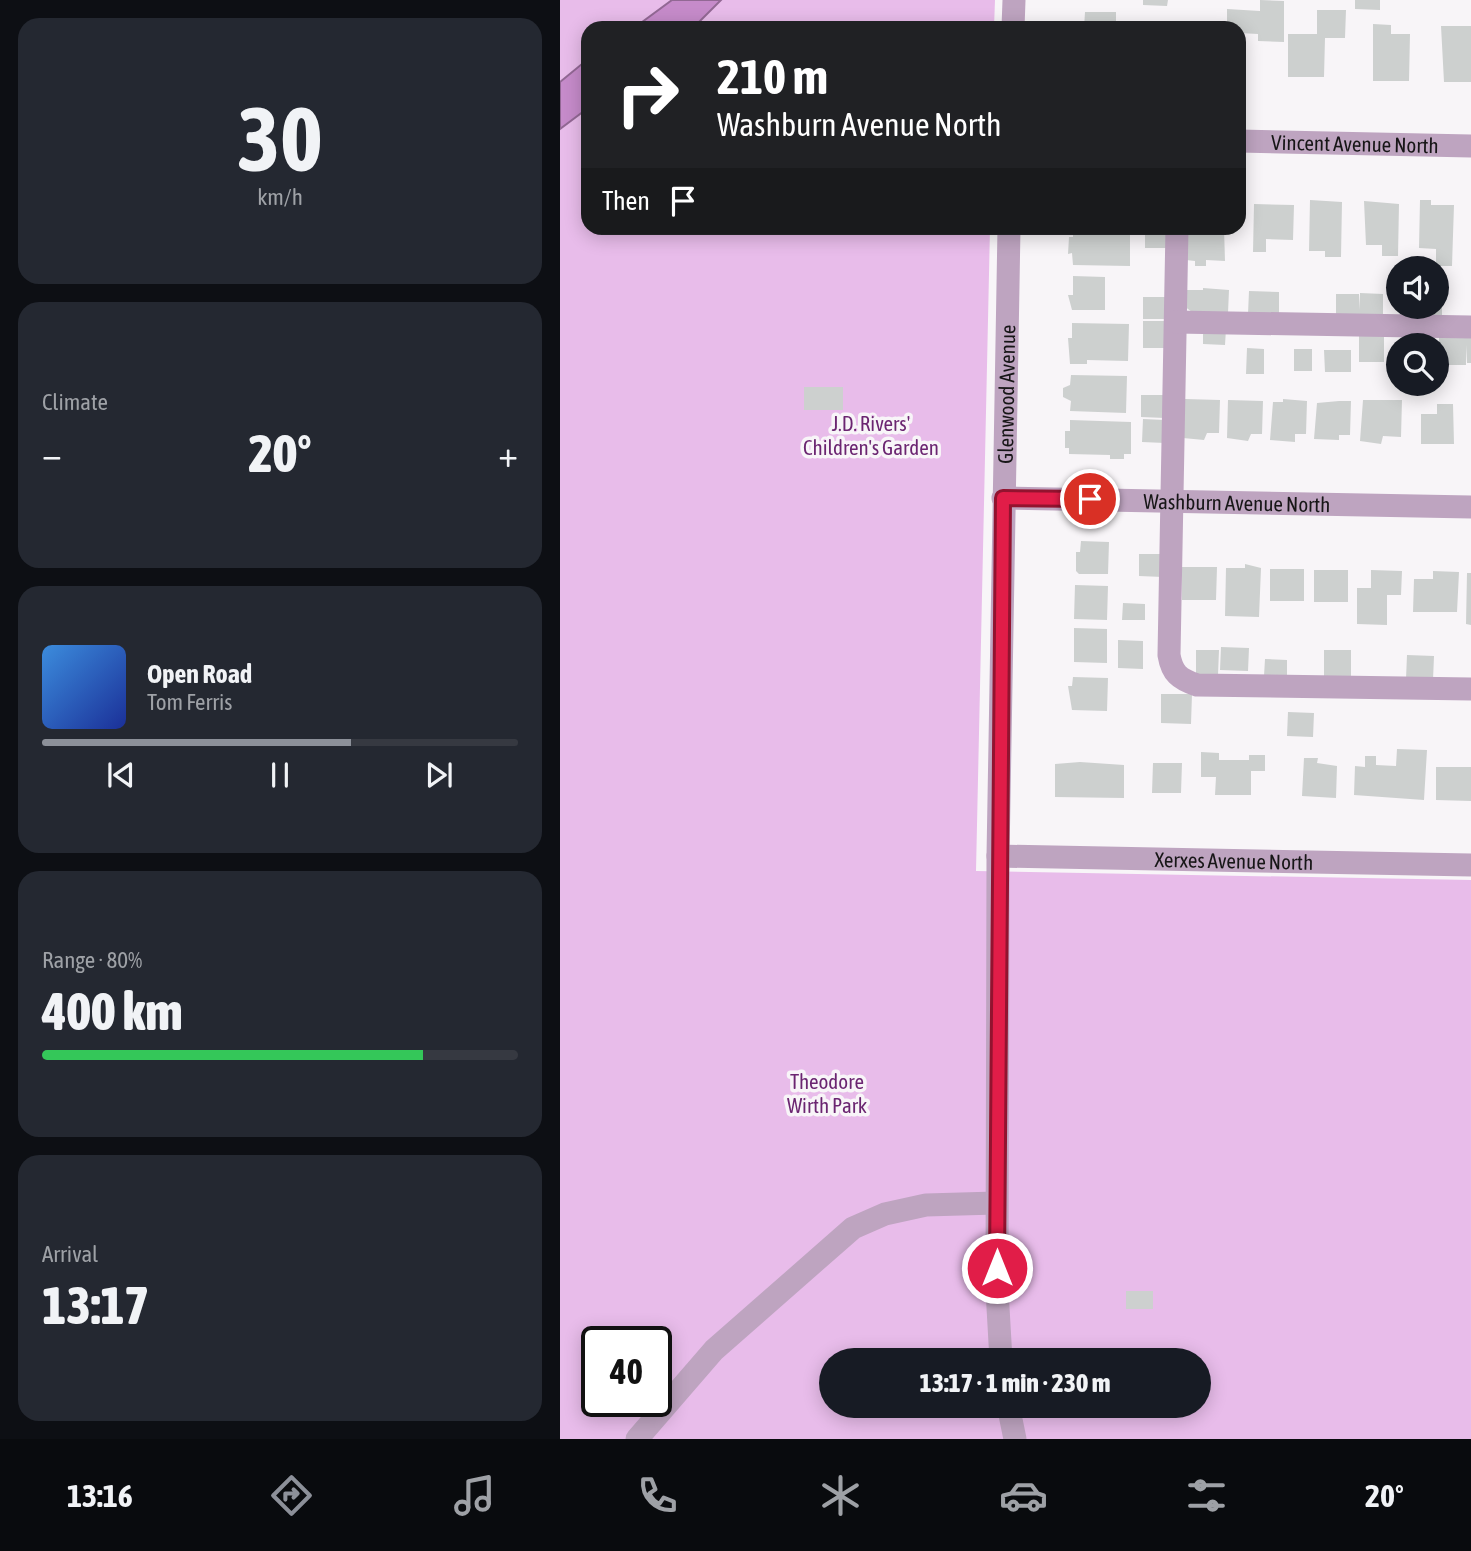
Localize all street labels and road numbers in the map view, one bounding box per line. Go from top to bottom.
street label: Vincent Avenue North [1271,130,1439,157]
street label: Glenwood Avenue [993,324,1019,464]
street label: Washburn Avenue North [1143,489,1331,516]
street label: Xerxes Avenue North [1154,847,1313,874]

